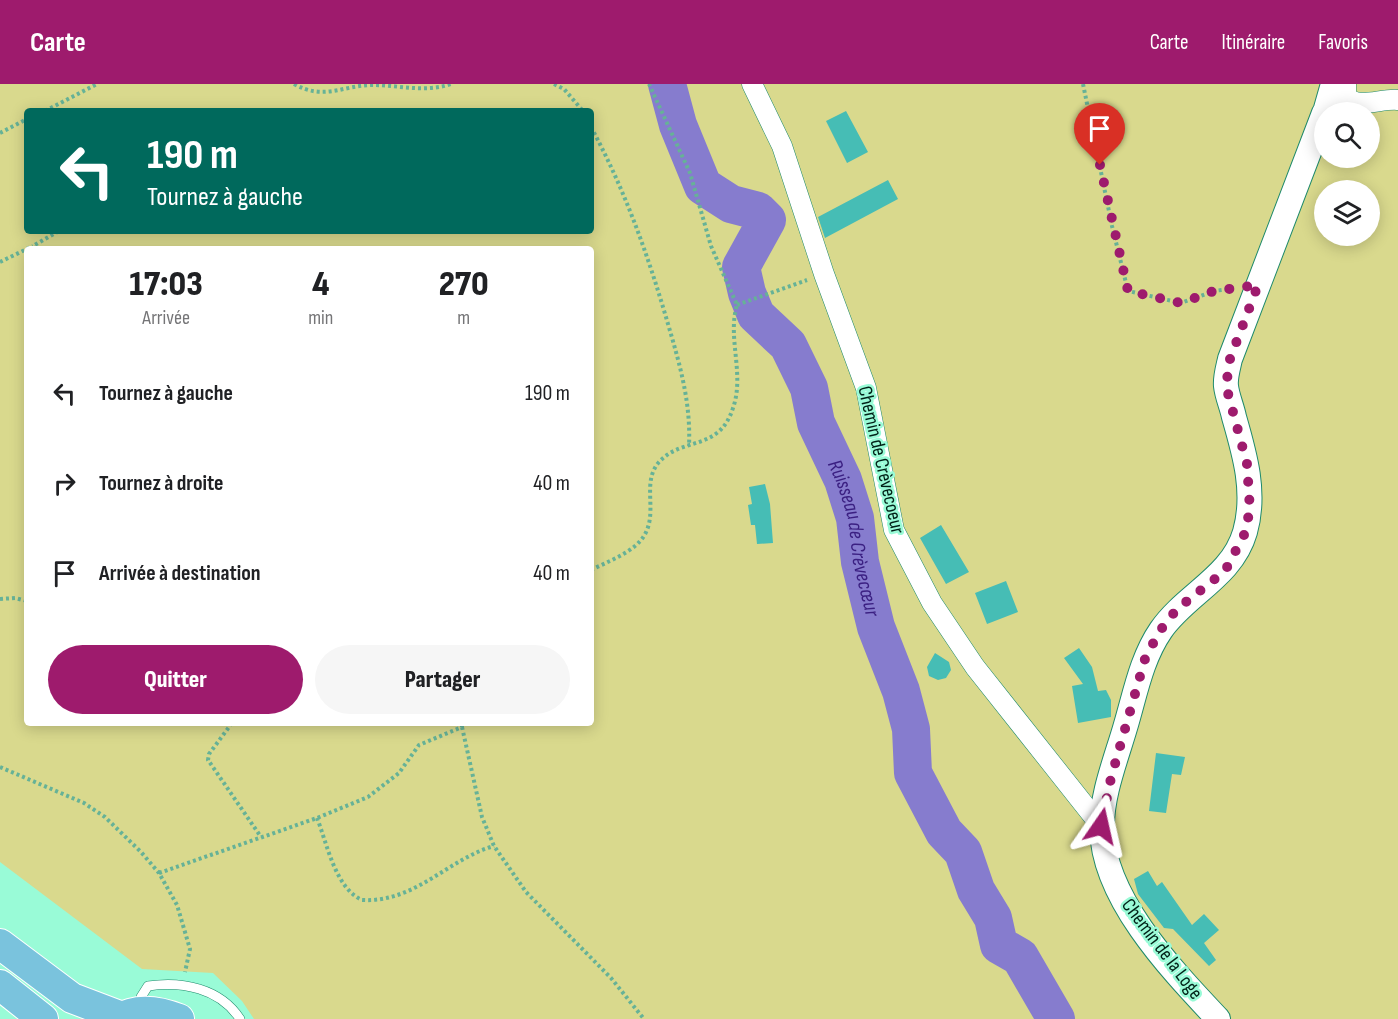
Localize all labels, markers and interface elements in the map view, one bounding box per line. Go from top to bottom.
text: Carte [30,26,86,59]
text: Carte [1150,30,1189,55]
text: Itinéraire [1222,30,1285,55]
text: Favoris [1318,30,1368,55]
map controls [1314,102,1380,246]
button: search [1314,102,1380,168]
pin [1074,103,1125,165]
icon: arrive [1083,112,1116,145]
text: 190 m [147,130,238,181]
icon: left [48,132,126,210]
button: layers [1314,180,1380,246]
text: Tournez à gauche [147,181,303,213]
text: 17:03 [129,263,203,306]
text: 4 [312,263,330,306]
text: 270 [439,263,489,306]
text: Arrivée [142,306,190,330]
text: min [308,306,333,330]
text: m [457,306,470,330]
icon: left [48,377,81,410]
text: Tournez à gauche [99,380,233,407]
text: 190 m [525,380,570,407]
street label: Chemin de Crèvecoeur [852,384,910,537]
water label: Ruisseau de Crèvecœur [823,455,886,620]
icon: right [48,467,81,500]
text: Tournez à droite [99,470,224,497]
text: 40 m [533,470,570,497]
icon: arrive [48,557,81,590]
text: Arrivée à destination [99,560,261,587]
text: 40 m [533,560,570,587]
button: Quitter [48,645,303,714]
button: Partager [315,645,570,714]
position arrow [1069,794,1133,858]
street label: Chemin de la Loge [1116,894,1208,1004]

